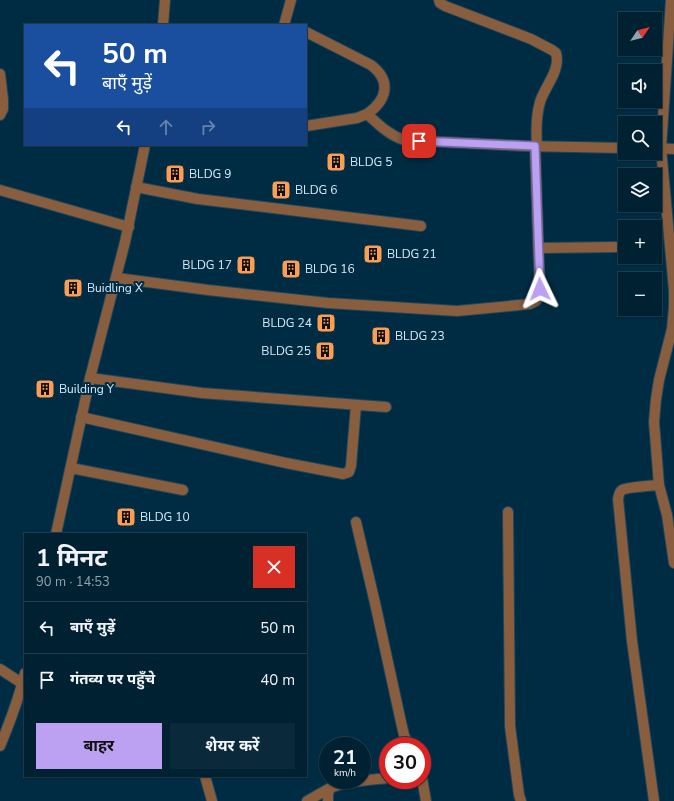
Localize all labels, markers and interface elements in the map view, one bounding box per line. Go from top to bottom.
north arrow [618,12,662,56]
map controls [618,12,662,316]
text: 50 m [102,35,168,73]
icon: left [36,40,88,92]
button: sound [618,64,662,108]
text: बाएँ मुड़ें [102,71,152,95]
icon: left [113,116,135,138]
icon: ahead [155,116,177,138]
icon: right [197,116,219,138]
button: search [618,116,662,160]
pin [402,124,436,158]
icon: arrive [408,130,430,152]
building icon: BLDG 5 [325,151,347,173]
place label: BLDG 5 [350,154,393,170]
building icon: BLDG 9 [164,163,186,185]
place label: BLDG 9 [189,166,232,182]
button: layers [618,168,662,212]
building icon: BLDG 6 [270,179,292,201]
place label: BLDG 6 [295,182,338,198]
button: + [618,220,662,264]
building icon: BLDG 21 [362,243,384,265]
place label: BLDG 21 [387,246,437,262]
building icon: BLDG 17 [235,254,257,276]
place label: BLDG 17 [182,257,232,273]
building icon: BLDG 16 [280,258,302,280]
place label: BLDG 16 [305,261,355,277]
position arrow [519,268,561,310]
button: − [618,272,662,316]
building icon: Buidling X [62,277,84,299]
place label: Buidling X [87,280,143,296]
building icon: BLDG 24 [315,312,337,334]
place label: BLDG 24 [262,315,312,331]
building icon: BLDG 23 [370,325,392,347]
place label: BLDG 23 [395,328,445,344]
building icon: BLDG 25 [314,340,336,362]
place label: BLDG 25 [261,343,311,359]
building icon: Building Y [34,378,56,400]
place label: Building Y [59,381,115,397]
building icon: BLDG 10 [115,506,137,528]
place label: BLDG 10 [140,509,190,525]
text: 1 मिनट [36,542,107,574]
button: close [253,546,295,588]
text: 90 m · 14:53 [36,573,110,591]
icon: left [36,617,58,639]
text: बाएँ मुड़ें [70,617,115,637]
text: 50 m [260,618,295,638]
icon: arrive [36,669,58,691]
text: गंतव्य पर पहुँचे [70,669,155,689]
text: 40 m [260,670,295,690]
button: बाहर [36,723,162,769]
button: शेयर करें [170,723,295,769]
speed limit sign: 30 [379,737,431,789]
text: 21 [333,744,357,771]
text: km/h [334,766,356,780]

